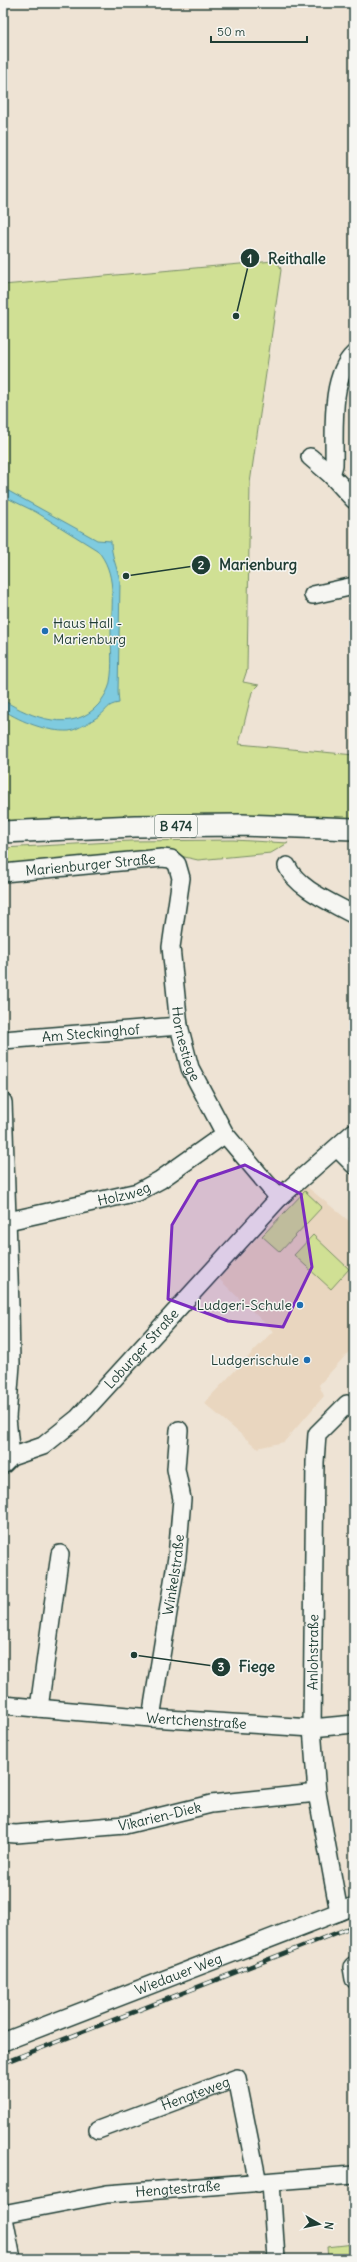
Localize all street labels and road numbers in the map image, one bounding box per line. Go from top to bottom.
road number: B 474 [155,815,197,837]
street label: Marienburger Straße [25,850,157,880]
street label: Hornestiege [168,1006,204,1084]
street label: Am Steckinghof [41,1020,141,1046]
street label: Holzweg [96,1178,154,1210]
street label: Loburger Straße [100,1305,183,1392]
street label: Winkelstraße [159,1534,188,1617]
street label: Anlohstraße [303,1614,322,1690]
street label: Wertchenstraße [145,1709,247,1733]
street label: Vikarien-Diek [117,1798,203,1835]
street label: Wiedauer Weg [132,1949,224,1999]
street label: Hengteweg [159,2073,232,2115]
street label: Hengtestraße [135,2176,221,2201]

